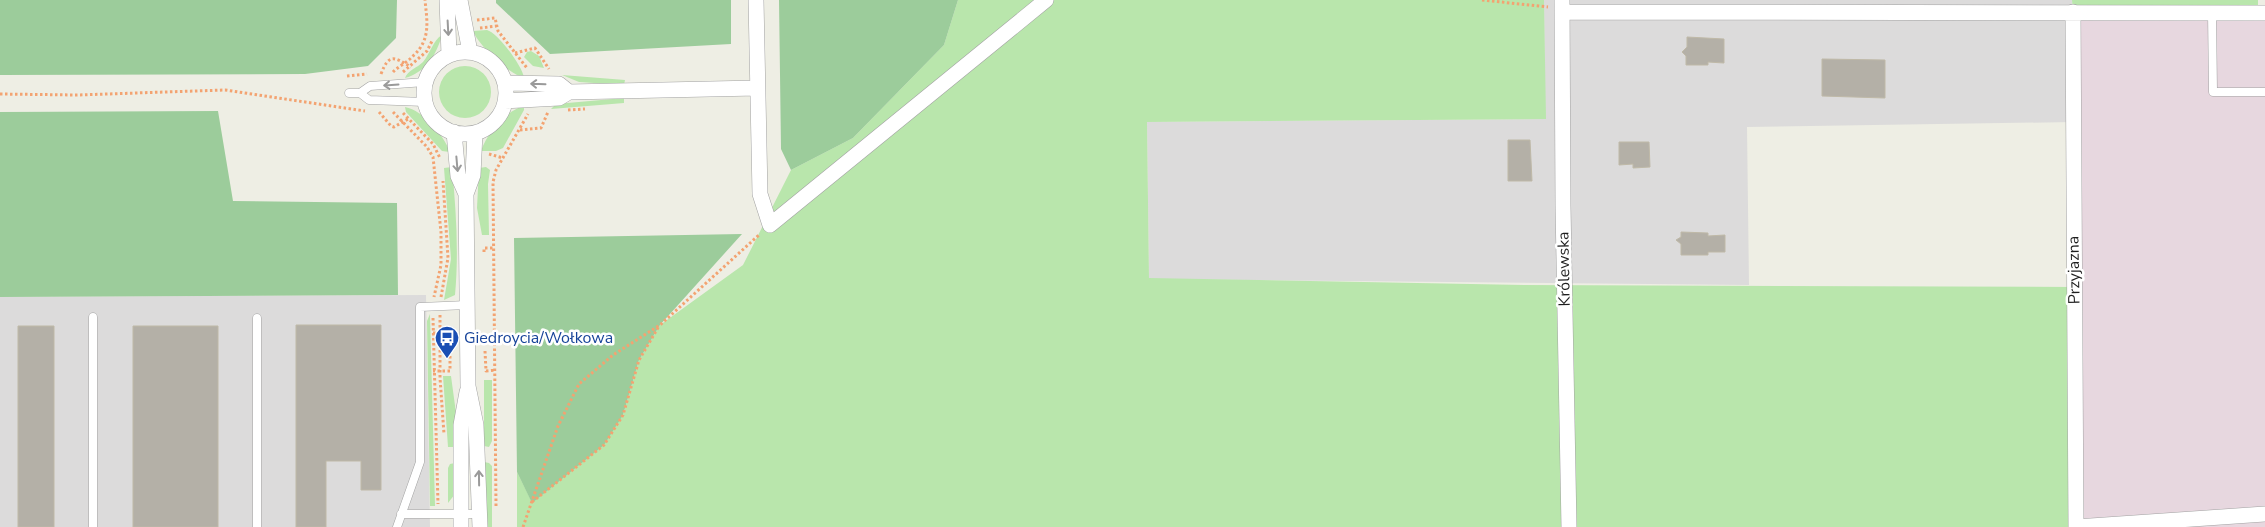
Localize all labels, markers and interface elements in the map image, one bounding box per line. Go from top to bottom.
one-way arrow [443,19,452,35]
one-way arrow [530,79,546,89]
one-way arrow [384,80,400,89]
one-way arrow [452,156,461,172]
street label: Królewska [1552,231,1576,307]
street label: Przyjazna [2062,236,2086,304]
bus stop icon: Giedroycia/Wołkowa [434,325,460,359]
place label: Giedroycia/Wołkowa [464,327,613,349]
one-way arrow [474,471,484,487]

